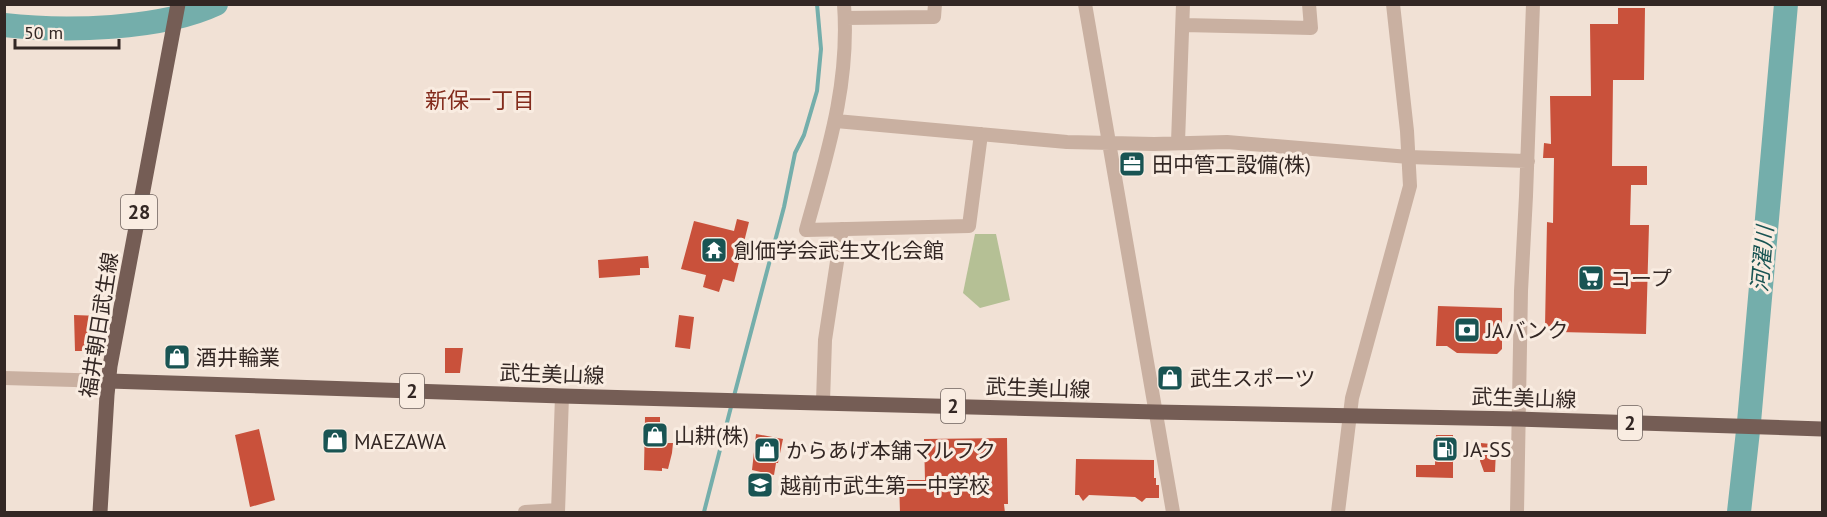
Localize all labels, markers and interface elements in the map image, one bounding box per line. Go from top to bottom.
scale bar [15,12,118,50]
text: 50 m [24,21,63,44]
district label: 新保一丁目 [425,86,535,114]
office icon: 田中管工設備(株) [1117,149,1147,179]
place label: 田中管工設備(株) [1152,151,1311,178]
road number: 28 [121,195,157,229]
water label: 河濯川 [1745,223,1779,293]
temple icon: 創価学会武生文化会館 [699,235,729,265]
place label: 創価学会武生文化会館 [734,237,944,264]
street label: 福井朝日武生線 [74,250,124,400]
supermarket icon: コープ [1576,263,1606,293]
place label: コープ [1610,265,1672,292]
bank icon: JAバンク [1452,315,1482,345]
place label: JAバンク [1485,317,1568,344]
shop icon: 酒井輪業 [162,342,192,372]
place label: 酒井輪業 [196,344,280,371]
street label: 武生美山線 [499,359,605,389]
shop icon: 武生スポーツ [1155,363,1185,393]
place label: 武生スポーツ [1190,365,1316,392]
street label: 武生美山線 [985,373,1091,403]
road number: 2 [400,374,424,408]
street label: 武生美山線 [1471,383,1577,413]
road number: 2 [941,389,965,423]
road number: 2 [1618,406,1642,440]
shop icon: 山耕(株) [640,420,670,450]
place label: 山耕(株) [674,422,749,449]
shop icon: MAEZAWA [320,426,350,456]
place label: MAEZAWA [354,428,447,455]
fuel station icon: JA-SS [1430,434,1460,464]
shop icon: からあげ本舗マルフク [752,435,782,465]
place label: JA-SS [1463,436,1511,463]
place label: からあげ本舗マルフク [786,437,996,464]
school or university icon: 越前市武生第一中学校 [745,470,775,500]
place label: 越前市武生第一中学校 [780,472,990,499]

